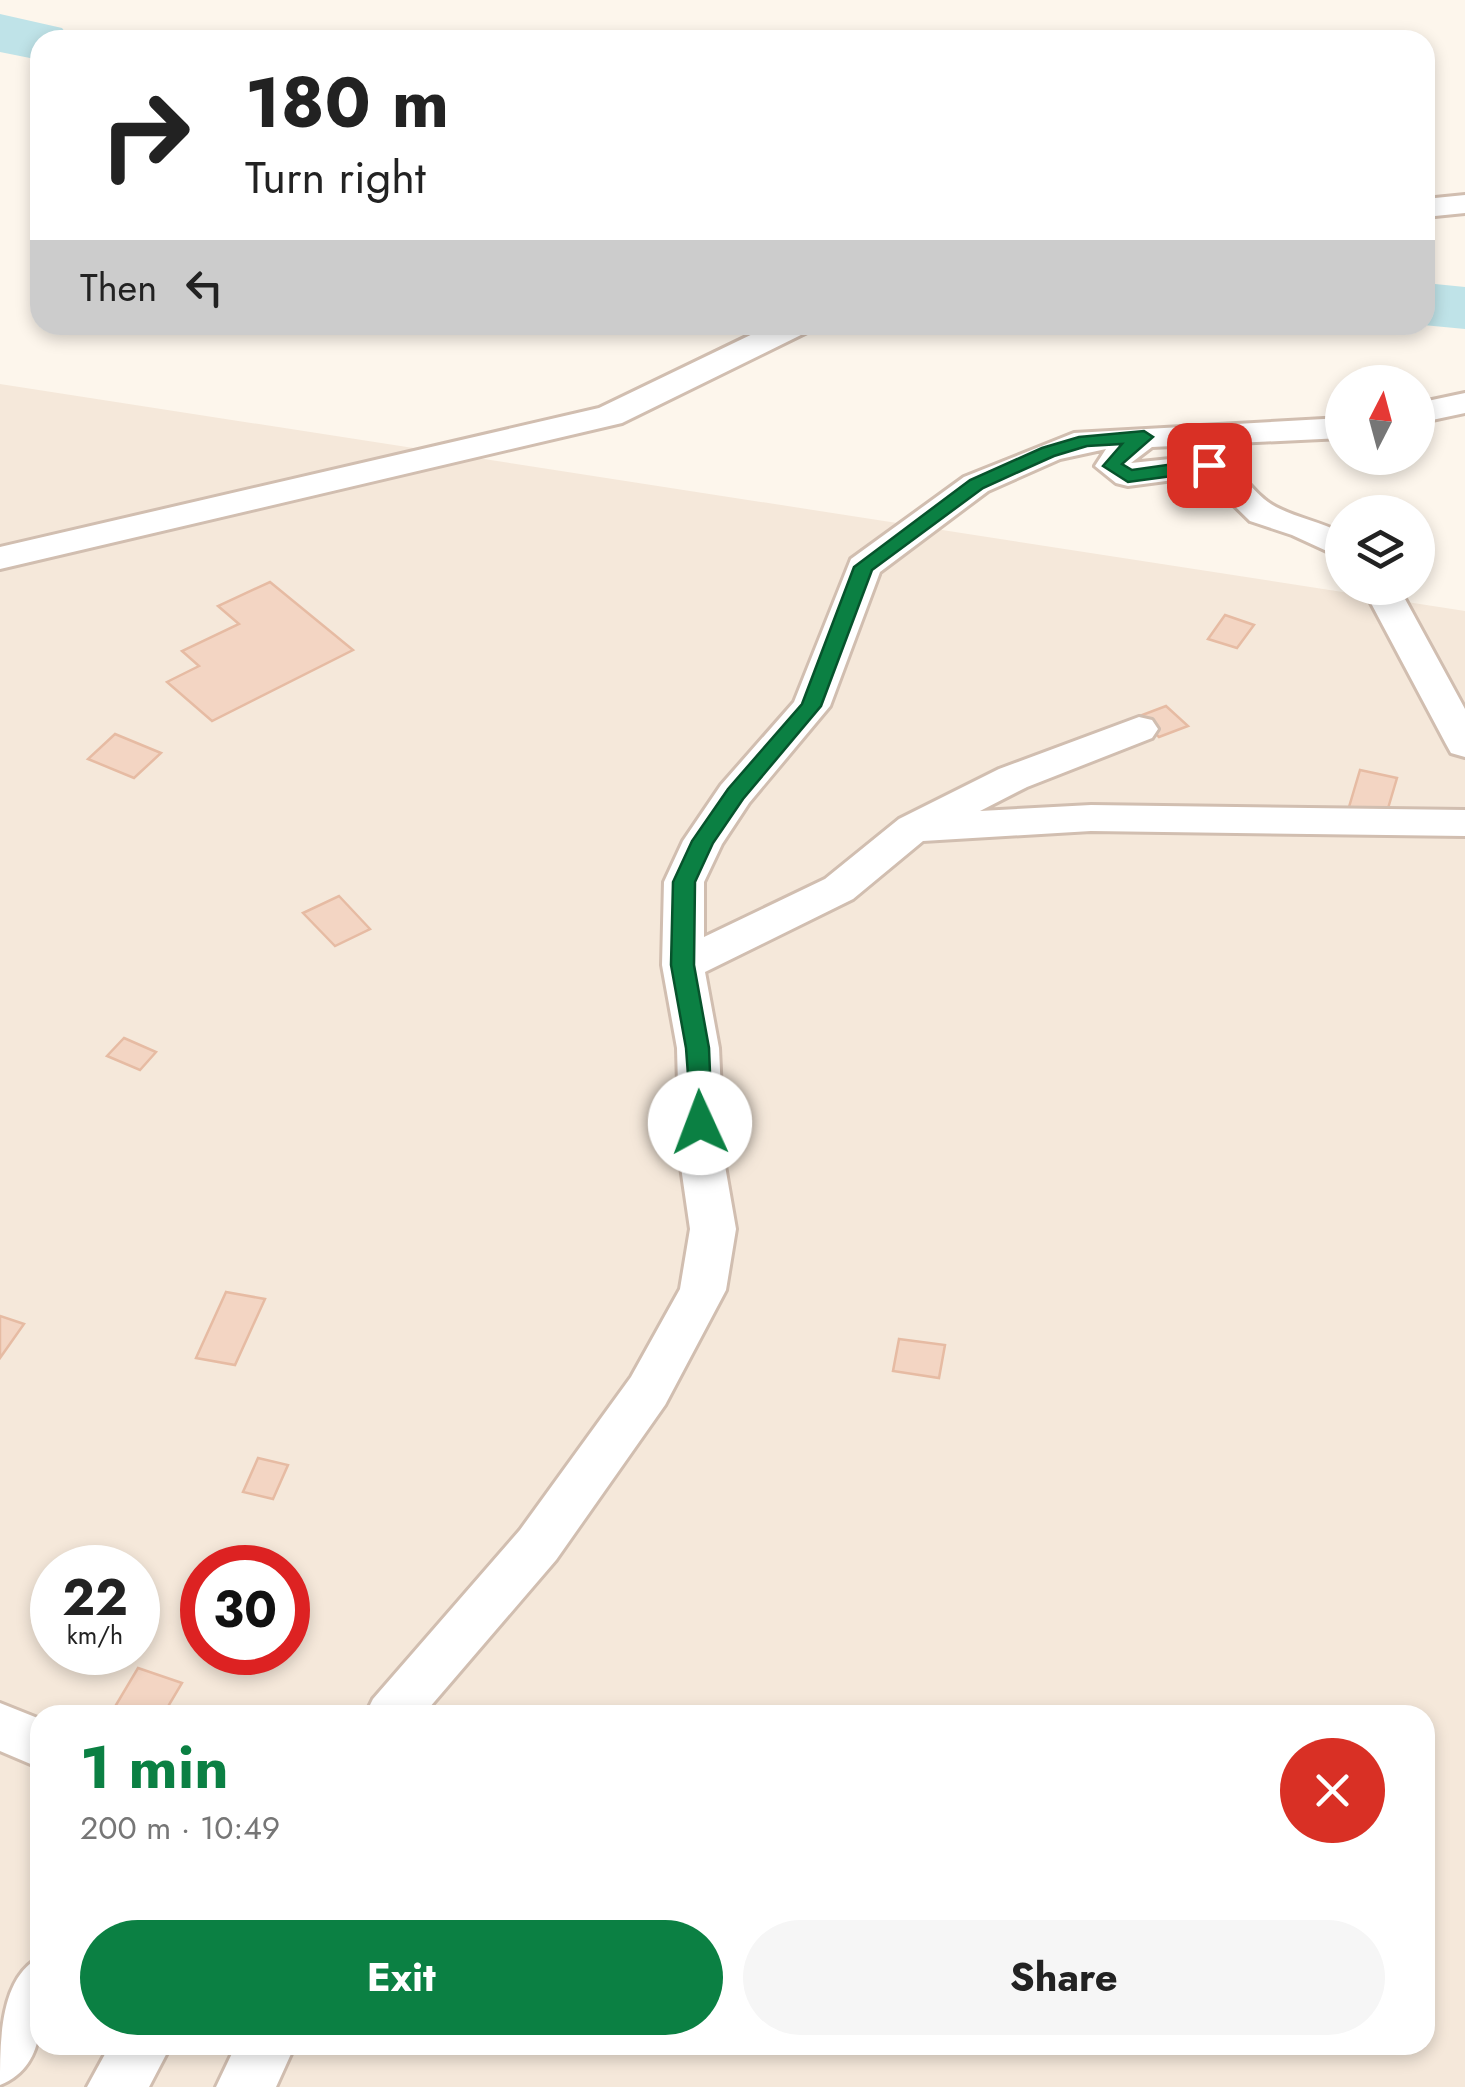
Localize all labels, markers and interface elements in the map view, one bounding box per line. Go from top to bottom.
text: 180 m [245,52,449,153]
icon: right [80,70,210,200]
text: Turn right [245,145,426,210]
text: Then [80,260,157,315]
icon: left [177,260,232,315]
north arrow [1325,365,1435,475]
map controls [1325,365,1435,605]
pin [1167,423,1252,508]
icon: arrive [1182,438,1237,493]
button: layers [1325,495,1435,605]
position arrow [648,1071,752,1175]
speed limit sign: 30 [180,1545,310,1675]
text: 22 [62,1561,128,1634]
text: km/h [67,1617,123,1653]
text: 1 min [80,1724,229,1811]
button: close [1280,1738,1385,1843]
text: 200 m · 10:49 [80,1805,280,1851]
button: Exit [80,1920,723,2035]
button: Share [743,1920,1385,2035]

